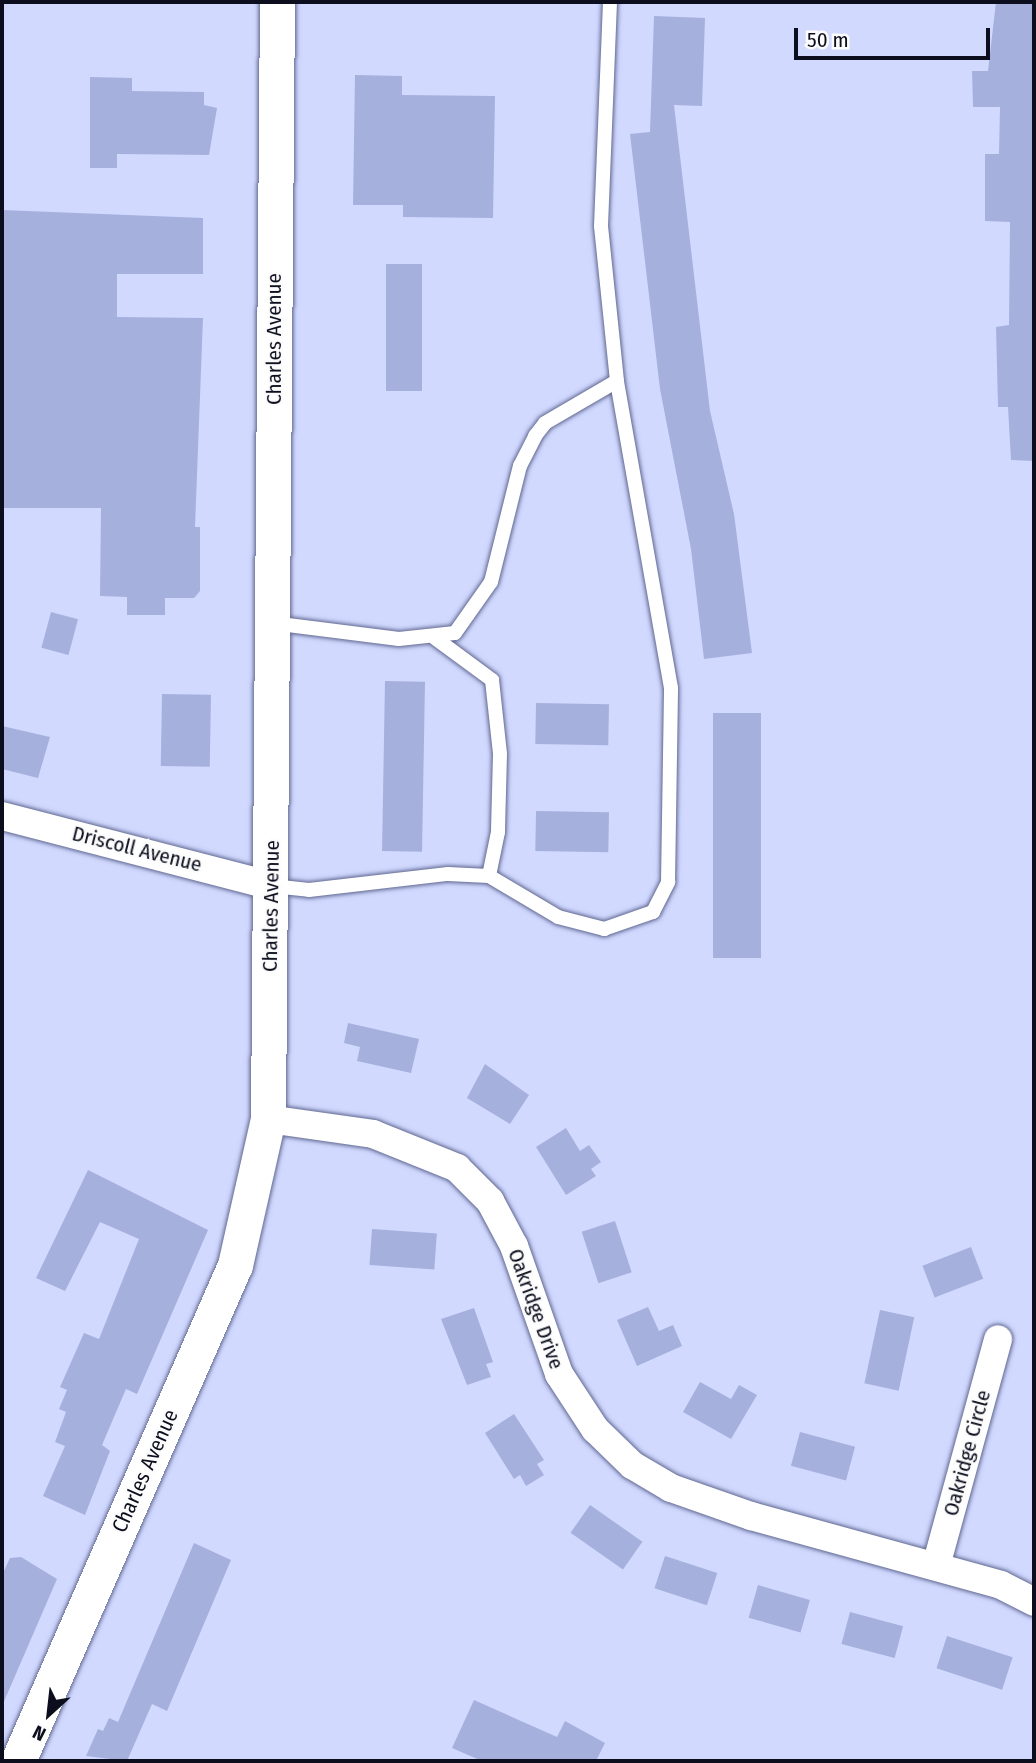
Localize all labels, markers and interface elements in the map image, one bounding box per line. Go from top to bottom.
scale bar [798,14,994,58]
text: 50 m [807,27,849,53]
street label: Charles Avenue [261,273,287,405]
street label: Driscoll Avenue [70,821,204,877]
street label: Charles Avenue [257,840,285,972]
street label: Oakridge Drive [503,1245,569,1373]
street label: Oakridge Circle [938,1387,996,1519]
street label: Charles Avenue [107,1406,183,1536]
north arrow [14,1679,84,1749]
text: N [29,1720,50,1746]

